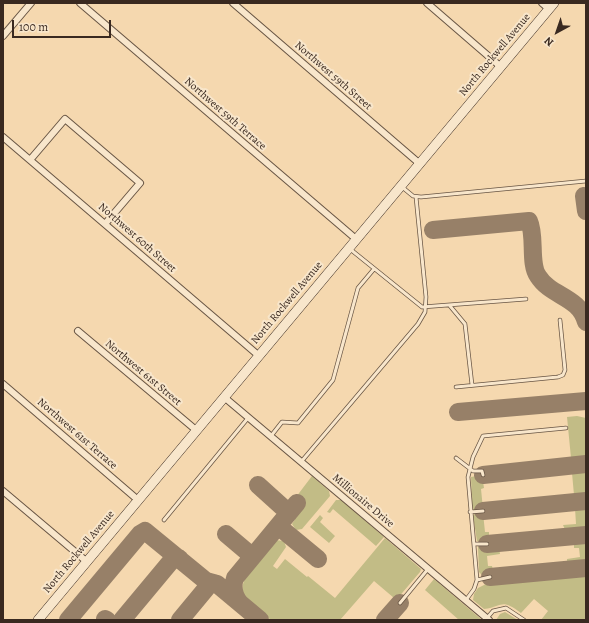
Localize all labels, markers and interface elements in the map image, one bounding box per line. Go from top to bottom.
street label: North Rockwell Avenue [457,11,533,99]
scale bar [14,12,113,38]
north arrow [537,12,577,52]
text: 100 m [19,19,48,35]
text: N [541,33,557,50]
street label: Northwest 59th Street [292,39,374,113]
street label: Northwest 59th Terrace [181,75,269,153]
street label: Northwest 60th Street [95,201,179,275]
street label: North Rockwell Avenue [249,259,325,347]
street label: Northwest 61st Street [102,337,184,409]
street label: Northwest 61st Terrace [34,396,120,472]
street label: Millionaire Drive [329,471,397,531]
street label: North Rockwell Avenue [41,508,117,596]

